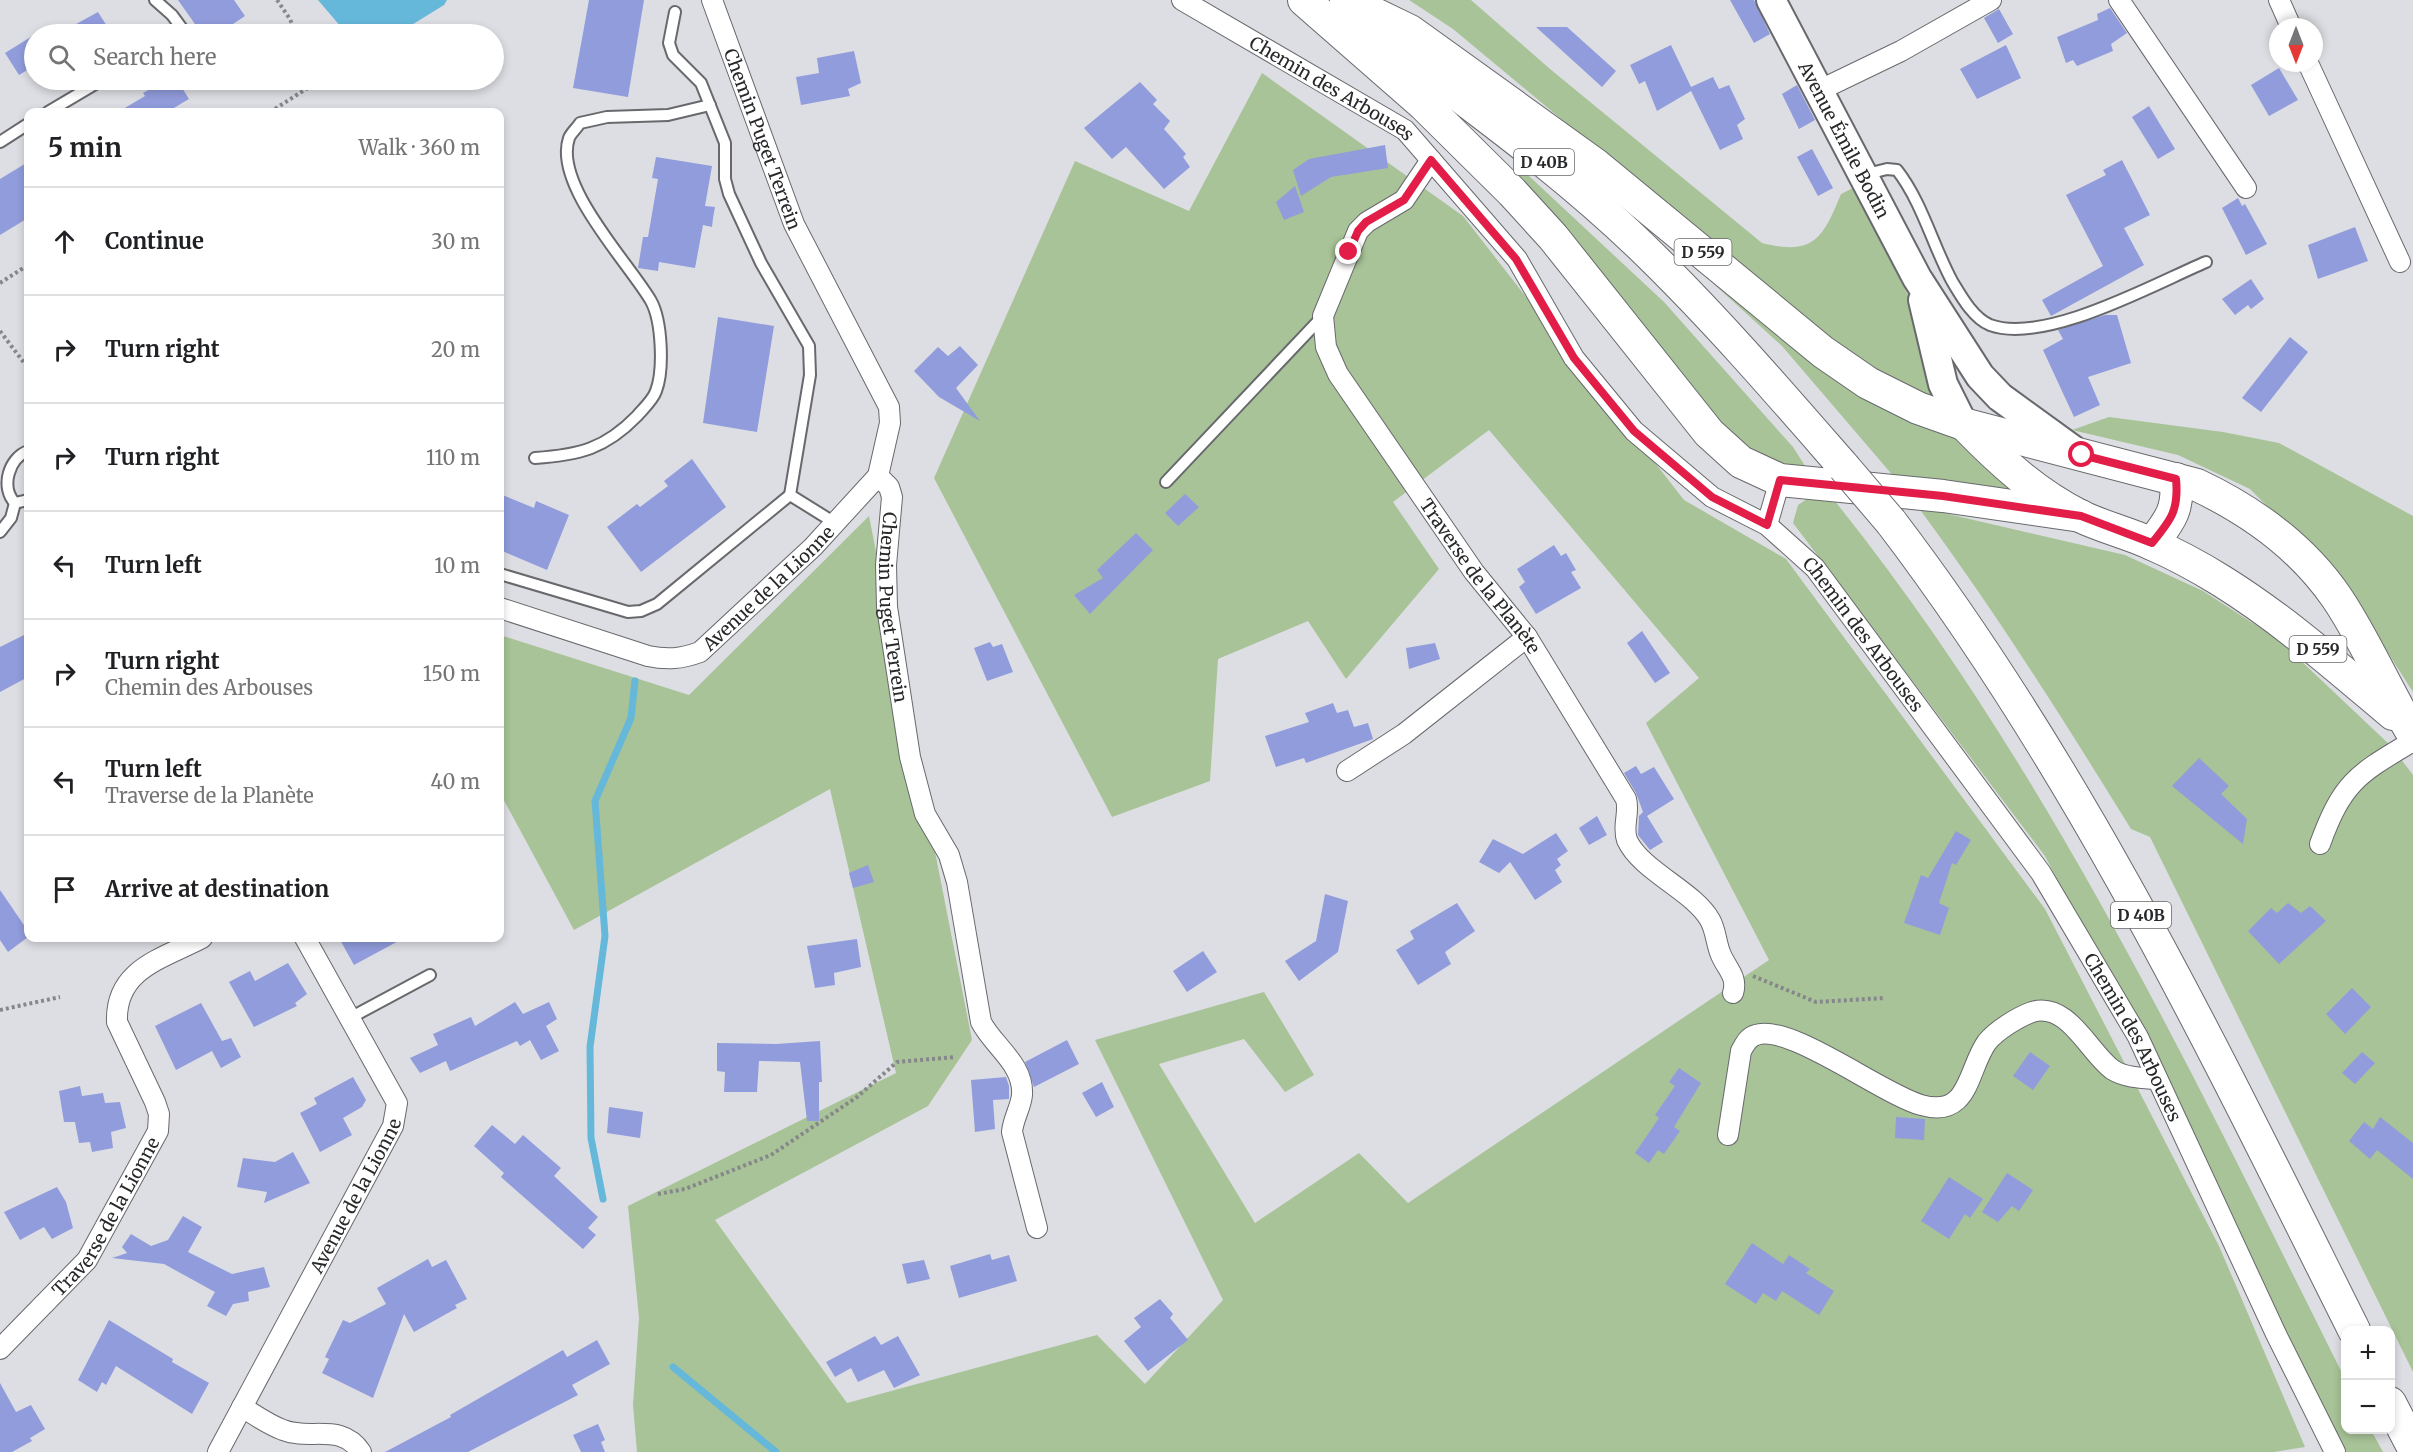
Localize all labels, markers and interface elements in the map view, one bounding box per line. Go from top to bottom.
north arrow [2269,18,2323,72]
search box [24,24,504,90]
street label: Chemin des Arbouses [1246,30,1420,145]
icon: search [45,41,78,74]
text: Search here [93,43,216,71]
street label: Chemin Puget Terrein [719,45,807,233]
street label: Avenue Émile Bodin [1793,57,1895,222]
text: 5 min [48,131,122,164]
text: Walk · 360 m [359,135,480,160]
road number: D 40B [1514,149,1574,175]
icon: ahead [48,225,81,258]
text: Continue [105,227,204,255]
text: 30 m [431,229,480,254]
route end [1335,238,1361,264]
road number: D 559 [1674,239,1732,265]
icon: right [48,333,81,366]
text: Turn right [105,335,219,363]
text: 20 m [431,337,480,362]
icon: right [48,441,81,474]
route start [2068,441,2094,467]
text: Turn right [105,443,219,471]
text: 110 m [426,445,480,470]
street label: Traverse de la Planète [1415,494,1546,658]
street label: Chemin Puget Terrein [874,511,913,704]
street label: Avenue de la Lionne [697,521,839,656]
icon: left [48,549,81,582]
text: Turn left [105,551,202,579]
street label: Chemin des Arbouses [1799,552,1929,716]
text: 10 m [434,553,480,578]
road number: D 559 [2290,636,2346,662]
text: Turn right [105,647,219,675]
icon: right [48,657,81,690]
text: 150 m [423,661,480,686]
text: Chemin des Arbouses [105,675,313,700]
text: Turn left [105,755,202,783]
icon: left [48,765,81,798]
text: 40 m [430,769,480,794]
text: Traverse de la Planète [105,783,314,808]
icon: arrive [48,873,81,906]
text: Arrive at destination [105,875,329,903]
road number: D 40B [2111,902,2171,928]
street label: Chemin des Arbouses [2079,949,2187,1125]
street label: Avenue de la Lionne [304,1117,406,1278]
street label: Traverse de la Lionne [47,1133,164,1301]
map controls [2341,1326,2395,1434]
button: + [2341,1326,2395,1380]
button: − [2341,1380,2395,1434]

